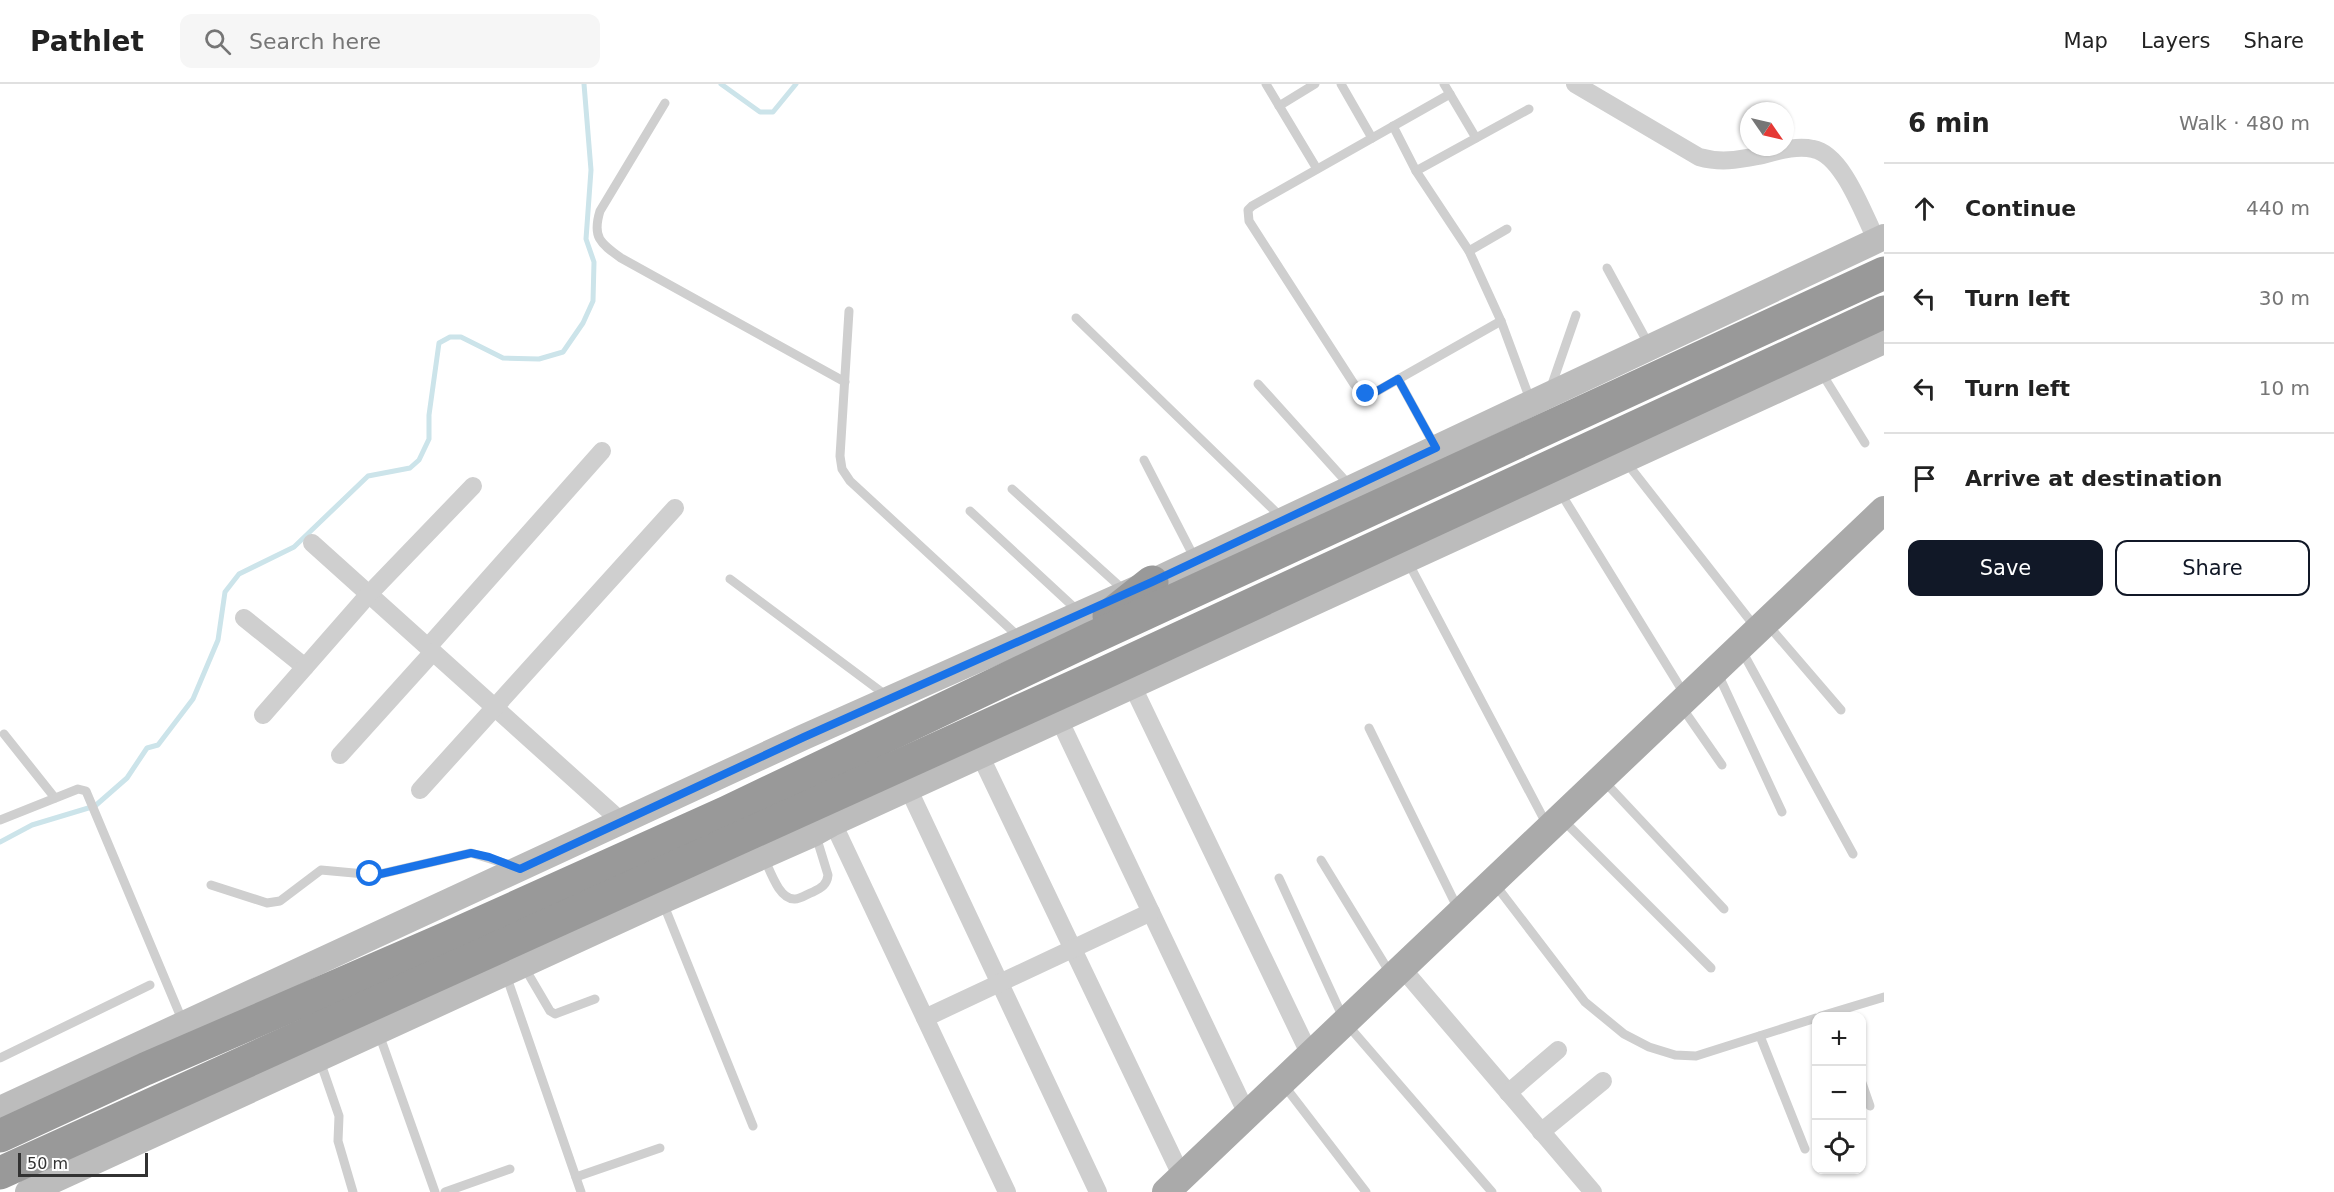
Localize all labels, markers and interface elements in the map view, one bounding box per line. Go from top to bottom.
search box [180,14,600,68]
text: Pathlet [30,25,144,58]
icon: search [201,25,234,58]
text: Search here [249,29,381,54]
text: Map [2064,29,2108,53]
text: Layers [2141,29,2210,53]
text: Share [2243,29,2304,53]
north arrow [1740,102,1794,156]
text: 6 min [1908,108,1990,138]
text: Walk · 480 m [2179,111,2310,135]
icon: ahead [1908,192,1941,225]
text: Continue [1965,196,2076,221]
text: 440 m [2246,196,2310,220]
icon: left [1908,282,1941,315]
text: Turn left [1965,286,2070,311]
text: 30 m [2259,286,2310,310]
icon: left [1908,372,1941,405]
text: Turn left [1965,376,2070,401]
text: 10 m [2259,376,2310,400]
route end [1352,380,1378,406]
icon: arrive [1908,462,1941,495]
text: Arrive at destination [1965,466,2222,491]
button: Save [1908,540,2103,596]
button: Share [2115,540,2310,596]
route start [356,860,382,886]
map controls [1812,1012,1866,1174]
button: + [1812,1012,1866,1066]
button: − [1812,1066,1866,1120]
button: locate [1812,1120,1866,1174]
scale bar [18,1150,148,1178]
text: 50 m [27,1154,68,1173]

